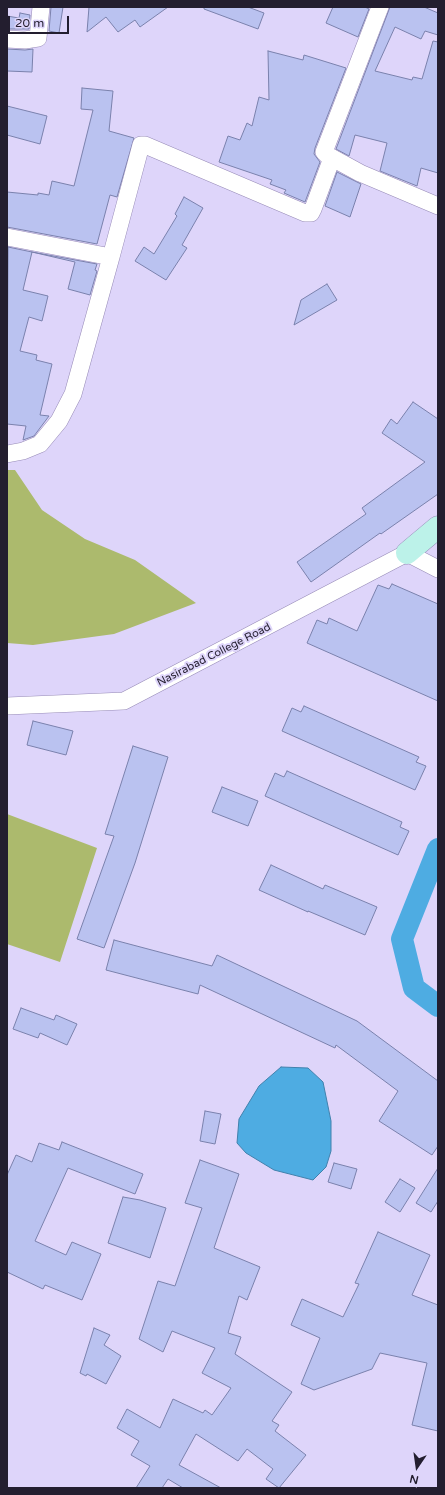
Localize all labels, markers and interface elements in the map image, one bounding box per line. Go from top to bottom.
scale bar [10,8,71,34]
text: 20 m [15,16,44,30]
street label: Nasirabad College Road [155,621,273,689]
north arrow [397,1447,437,1487]
text: N [408,1472,420,1487]

